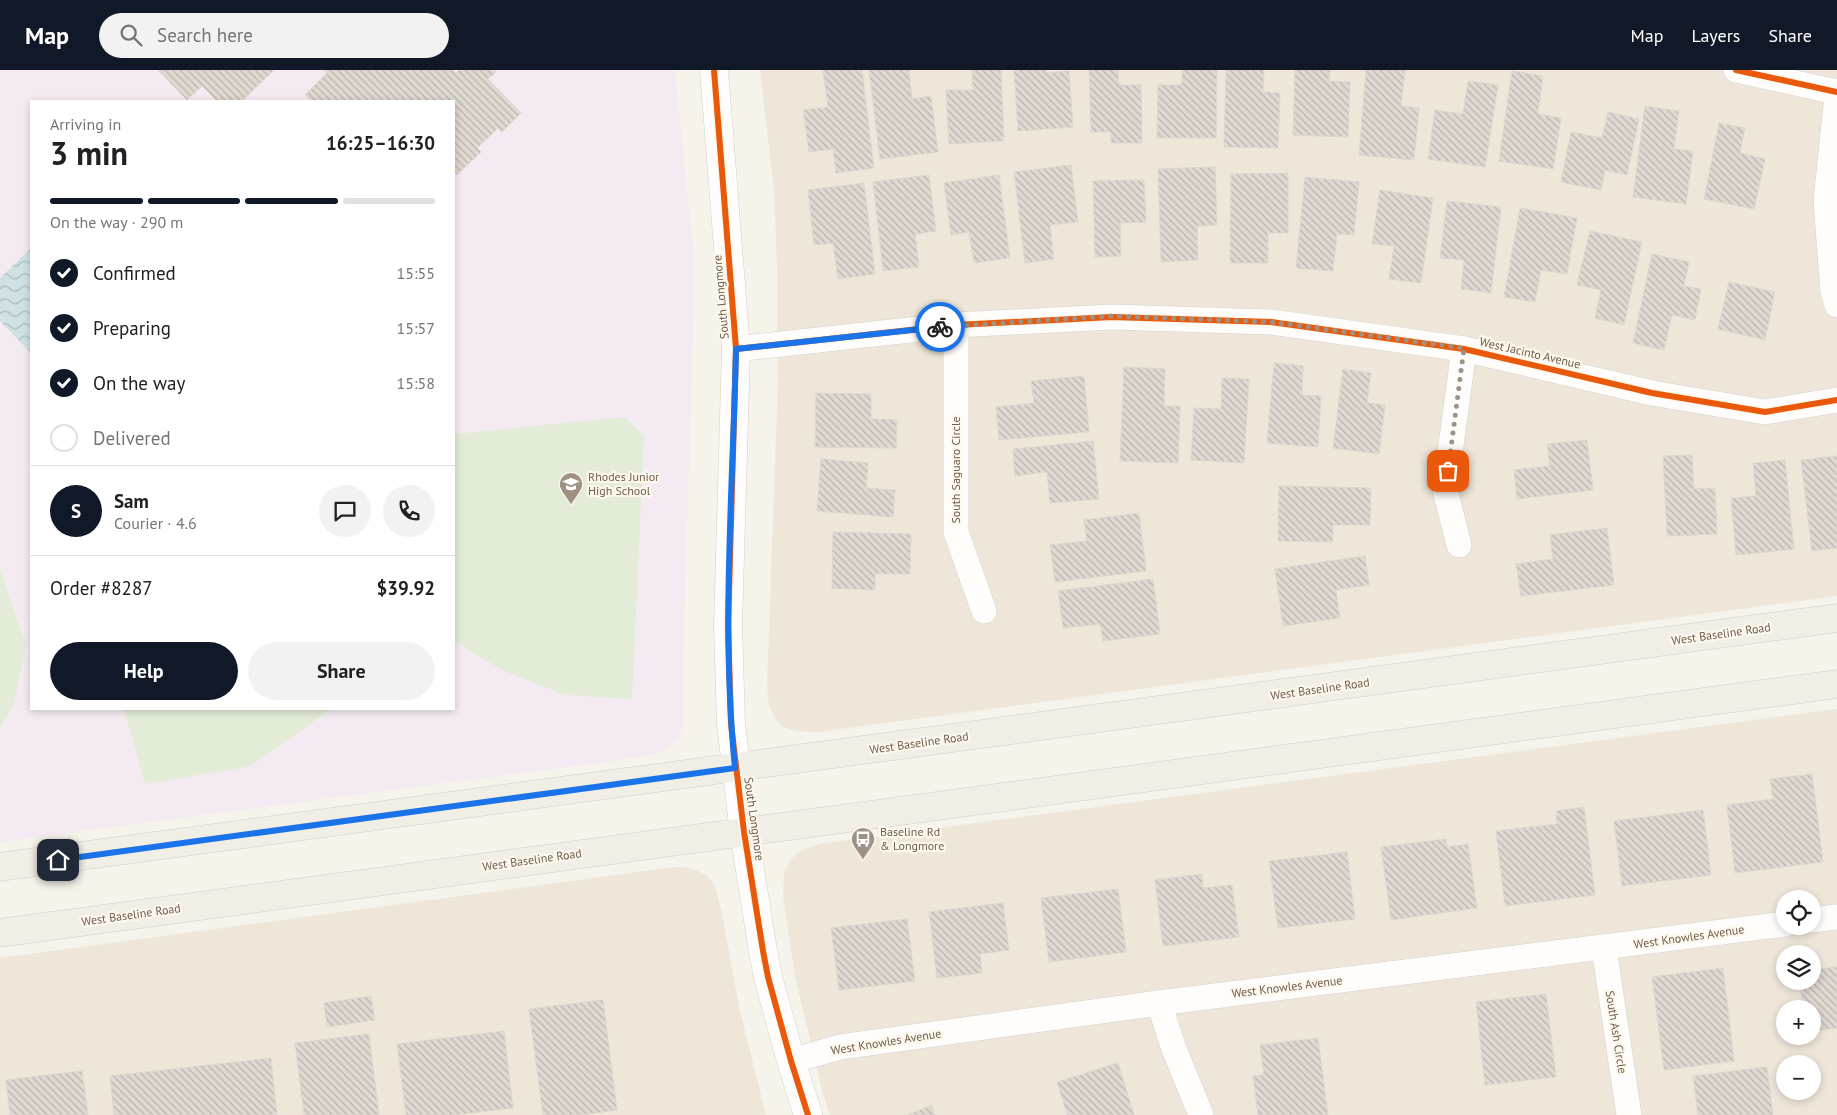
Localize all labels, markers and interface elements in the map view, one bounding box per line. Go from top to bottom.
search box [99,13,449,58]
text: Map [25,20,69,51]
icon: search [117,21,145,49]
text: Search here [157,23,253,47]
text: Map [1631,24,1663,47]
text: Layers [1691,24,1740,47]
text: Share [1768,24,1812,47]
text: Arriving in [50,114,121,134]
text: 16:25–16:30 [326,131,435,155]
text: 3 min [50,132,128,174]
text: On the way · 290 m [50,212,183,232]
street label: South Longmore [709,254,732,340]
icon: check [50,259,78,287]
text: Confirmed [93,261,176,285]
text: 15:55 [397,263,435,283]
courier [915,302,965,352]
icon: bike [926,313,954,341]
icon: check [50,314,78,342]
text: Preparing [93,316,171,340]
text: 15:57 [397,318,435,338]
street label: West Jacinto Avenue [1478,334,1582,371]
icon: check [50,369,78,397]
text: On the way [93,371,185,395]
text: 15:58 [397,373,435,393]
street label: South Saguaro Circle [948,416,963,524]
text: Delivered [93,426,171,450]
pin [1427,450,1469,492]
icon: bag [1434,457,1462,485]
place label: Rhodes Junior High School [588,469,659,498]
school or university icon: Rhodes Junior High School [558,471,584,505]
button: chat [319,485,371,537]
button: phone [383,485,435,537]
text: Sam [114,489,149,513]
text: S [71,499,81,523]
text: Courier · 4.6 [114,513,197,533]
text: Order #8287 [50,576,153,600]
text: $39.92 [376,576,435,600]
street label: West Baseline Road [1670,619,1771,648]
button: Help [50,642,238,700]
button: Share [248,642,435,700]
street label: West Baseline Road [1269,674,1370,703]
street label: West Baseline Road [868,728,969,757]
street label: South Longmore [741,776,768,862]
place label: Baseline Rd & Longmore [880,824,944,853]
bus stop icon: Baseline Rd & Longmore [850,826,876,860]
pin [37,839,79,881]
street label: West Baseline Road [481,845,582,874]
icon: home [44,846,72,874]
map controls [1776,890,1821,1100]
button: locate [1776,890,1821,935]
street label: West Baseline Road [80,900,181,929]
street label: West Knowles Avenue [1633,921,1745,952]
button: layers [1776,945,1821,990]
street label: West Knowles Avenue [1231,972,1343,1001]
street label: South Ash Circle [1603,989,1630,1074]
button: + [1776,1000,1821,1045]
street label: West Knowles Avenue [830,1025,942,1058]
button: − [1776,1055,1821,1100]

